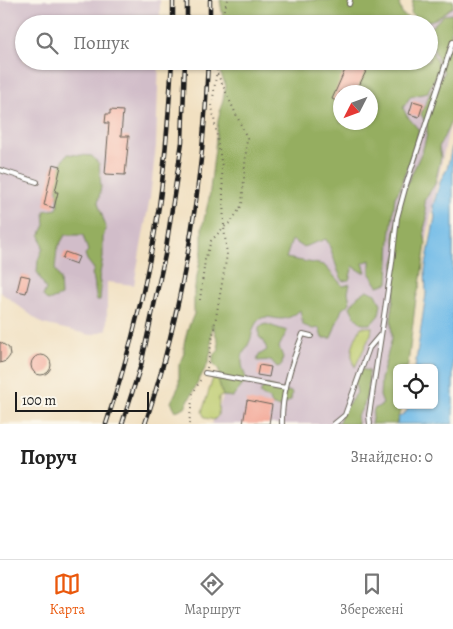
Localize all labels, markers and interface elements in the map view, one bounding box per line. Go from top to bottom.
search box [15,15,438,70]
icon: search [33,29,61,57]
text: Пошук [73,30,130,56]
north arrow [333,85,378,130]
map controls [393,364,438,409]
button: locate [393,364,438,409]
scale bar [15,389,149,412]
text: 100 m [22,391,56,410]
text: Поруч [20,443,77,471]
text: Знайдено: 0 [351,446,433,468]
tab: Карта [50,570,85,619]
tab: Маршрут [184,570,241,619]
tab: Збережені [340,570,403,619]

